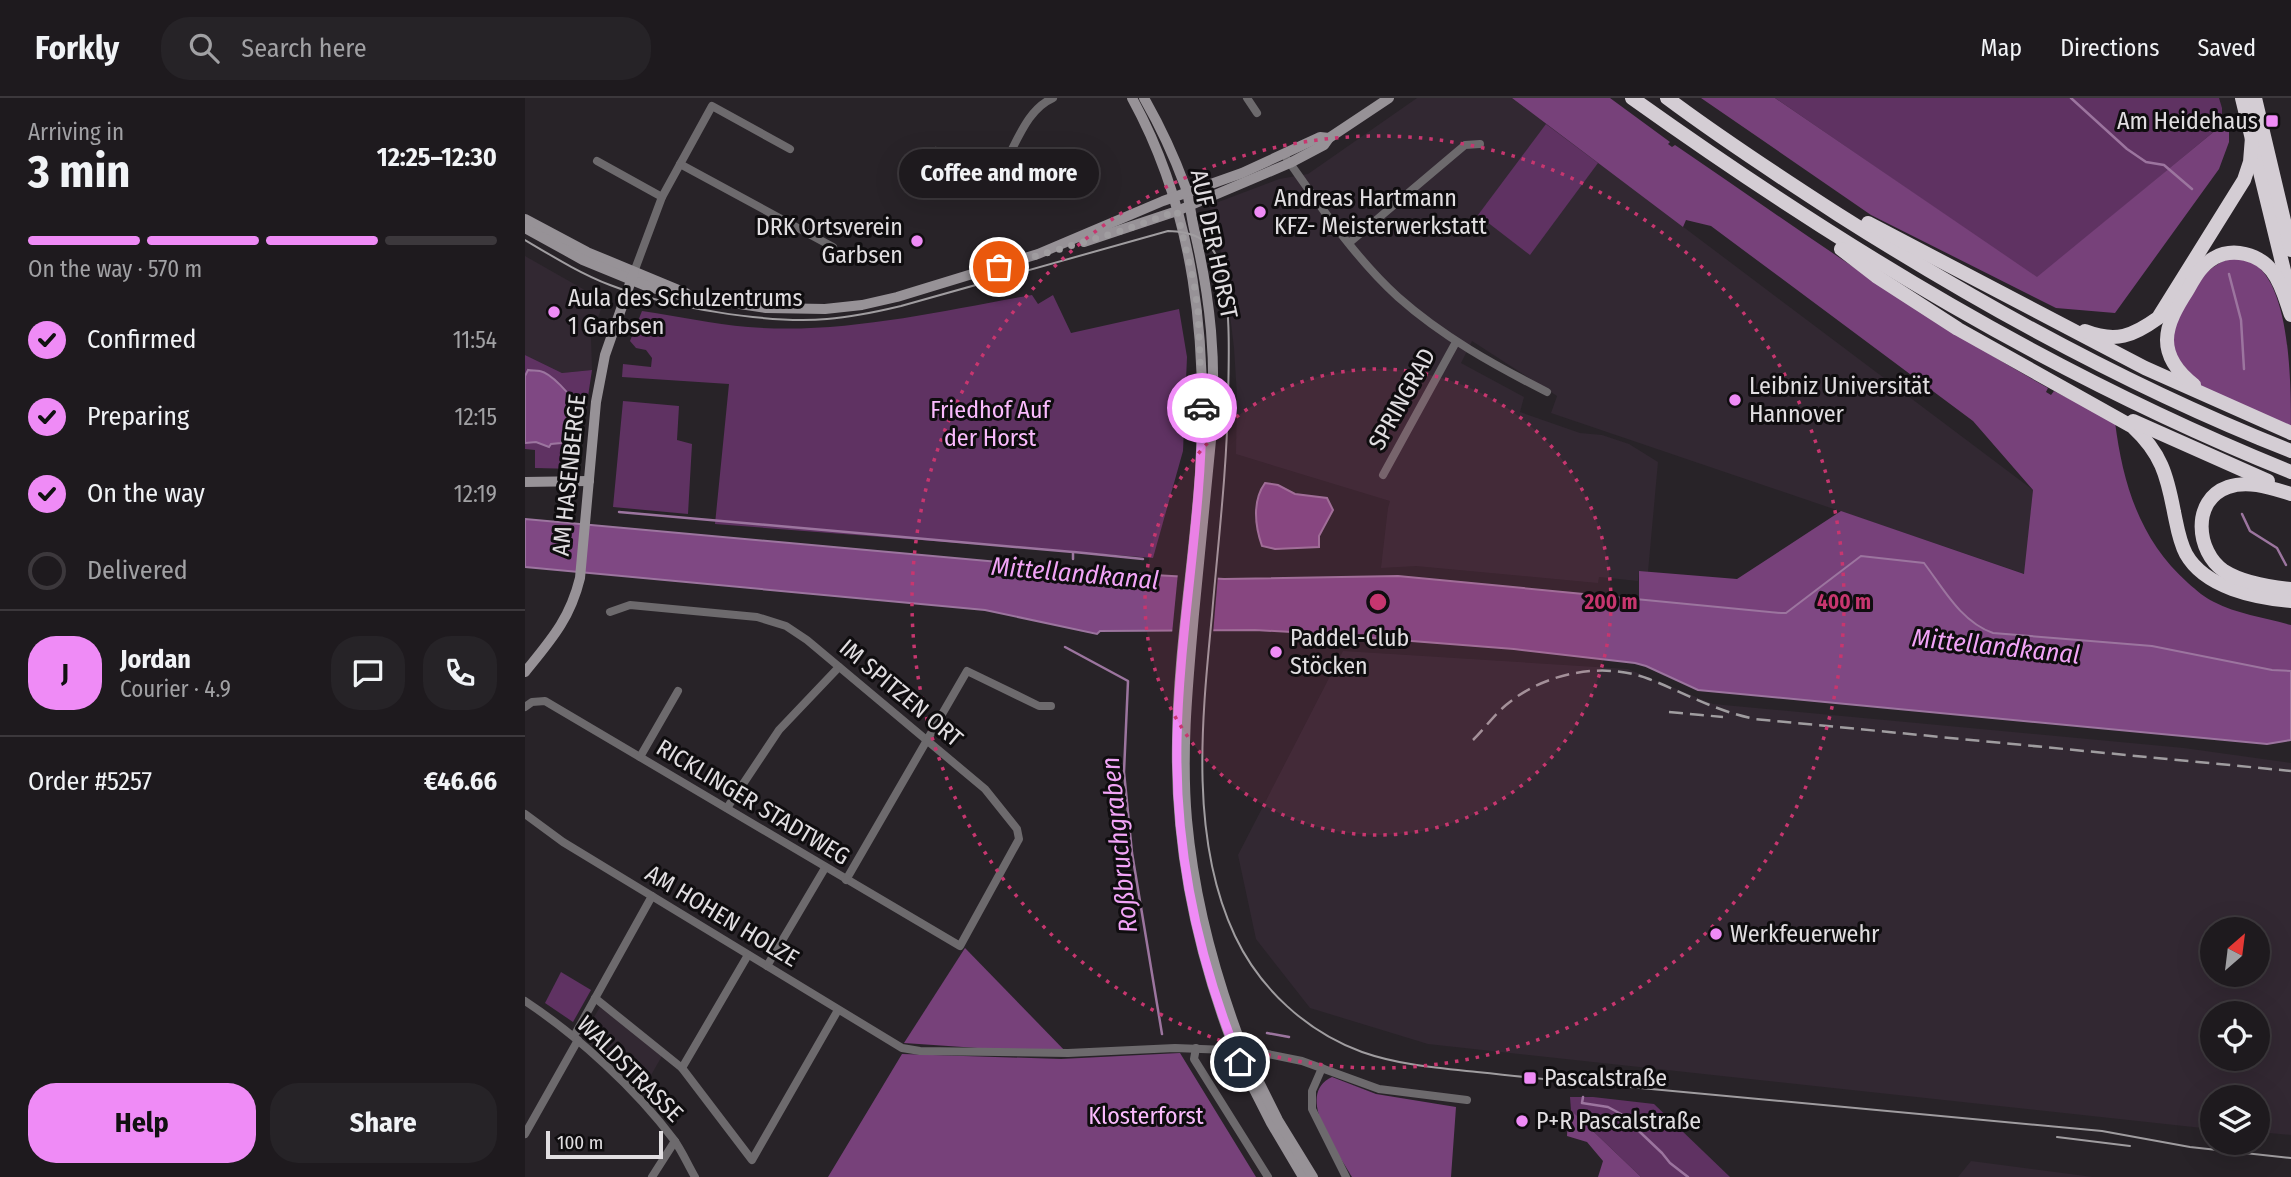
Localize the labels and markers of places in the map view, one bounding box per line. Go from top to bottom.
place label: Am Heidehaus [2117,107,2258,135]
marker: Am Heidehaus [2264,113,2280,129]
callout: Coffee and more [899,148,1099,197]
place label: Andreas Hartmann KFZ- Meisterwerkstatt [1274,184,1487,240]
marker: Andreas Hartmann KFZ- Meisterwerkstatt [1252,204,1268,220]
place label: DRK Ortsverein Garbsen [756,213,903,269]
marker: DRK Ortsverein Garbsen [909,233,925,249]
pin [969,237,1029,297]
place label: Aula des Schulzentrums 1 Garbsen [568,284,803,340]
marker: Aula des Schulzentrums 1 Garbsen [546,304,562,320]
place label: Leibniz Universität Hannover [1749,372,1931,428]
marker: Leibniz Universität Hannover [1727,392,1743,408]
centre of rings [1366,590,1390,614]
place label: Paddel-Club Stöcken [1290,624,1409,680]
marker: Paddel-Club Stöcken [1268,644,1284,660]
place label: Werkfeuerwehr [1730,920,1880,948]
marker: Werkfeuerwehr [1708,926,1724,942]
pin [1210,1032,1270,1092]
place label: Pascalstraße [1544,1064,1667,1092]
marker: Pascalstraße [1522,1070,1538,1086]
place label: P+R Pascalstraße [1536,1107,1701,1135]
marker: P+R Pascalstraße [1514,1113,1530,1129]

